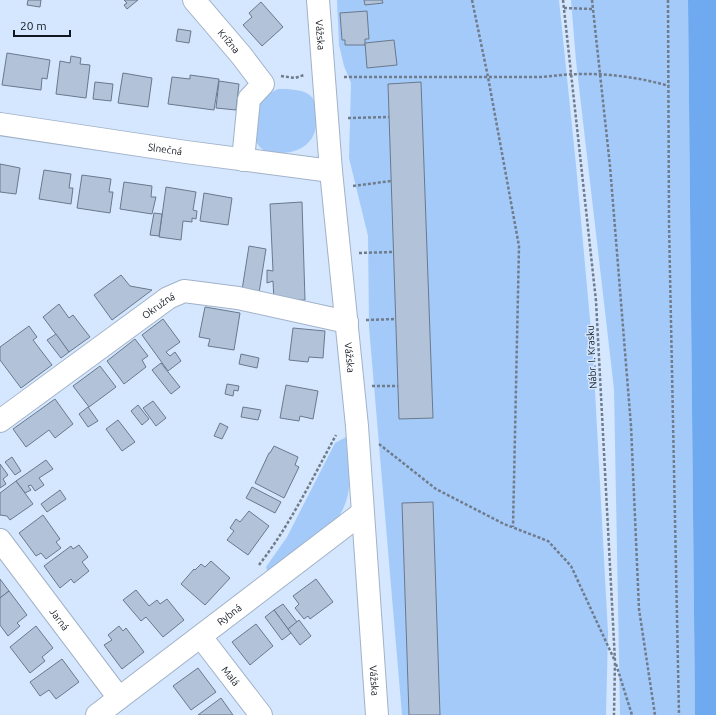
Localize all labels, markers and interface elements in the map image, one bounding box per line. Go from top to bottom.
scale bar [14,12,70,38]
text: 20 m [20,19,47,32]
street label: Vážska [314,19,327,51]
street label: Krížna [215,27,242,56]
street label: Slnečná [147,141,183,157]
street label: Okružná [140,291,177,321]
street label: Nábr. I. Krasku [584,325,599,389]
street label: Vážska [343,342,357,373]
street label: Rybná [215,602,244,628]
street label: Jarná [47,606,71,633]
street label: Malá [220,664,241,688]
street label: Vážska [368,665,381,696]

